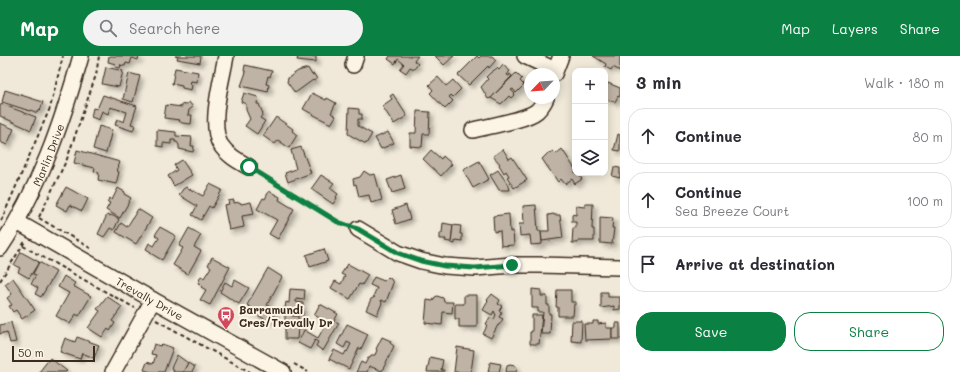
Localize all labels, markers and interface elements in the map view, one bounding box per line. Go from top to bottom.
search box [83,10,363,46]
text: Map [20,16,59,41]
icon: search [97,17,119,39]
text: Search here [129,18,220,38]
text: Map [781,19,810,38]
text: Layers [832,19,878,38]
text: Share [900,19,940,38]
north arrow [524,68,560,104]
map controls [572,68,608,176]
button: + [572,68,608,104]
text: 3 min [636,71,681,93]
text: Walk · 180 m [864,74,944,91]
button: − [572,104,608,140]
street label: Marlin Drive [28,121,67,188]
icon: ahead [637,125,659,147]
text: Continue [675,126,742,146]
text: 80 m [913,128,943,145]
button: layers [572,140,608,176]
route start [240,158,258,176]
text: Continue [675,182,742,202]
icon: ahead [637,189,659,211]
text: 100 m [907,192,943,209]
text: Sea Breeze Court [675,202,789,219]
icon: arrive [637,253,659,275]
text: Arrive at destination [675,254,835,274]
route end [503,256,521,274]
street label: Trevally Drive [113,273,186,323]
place label: Barramundi Cres/Trevally Dr [239,302,333,330]
bus stop icon: Barramundi Cres/Trevally Dr [216,305,236,330]
button: Save [636,312,786,351]
button: Share [794,312,944,351]
scale bar [12,344,95,363]
text: 50 m [18,345,44,360]

